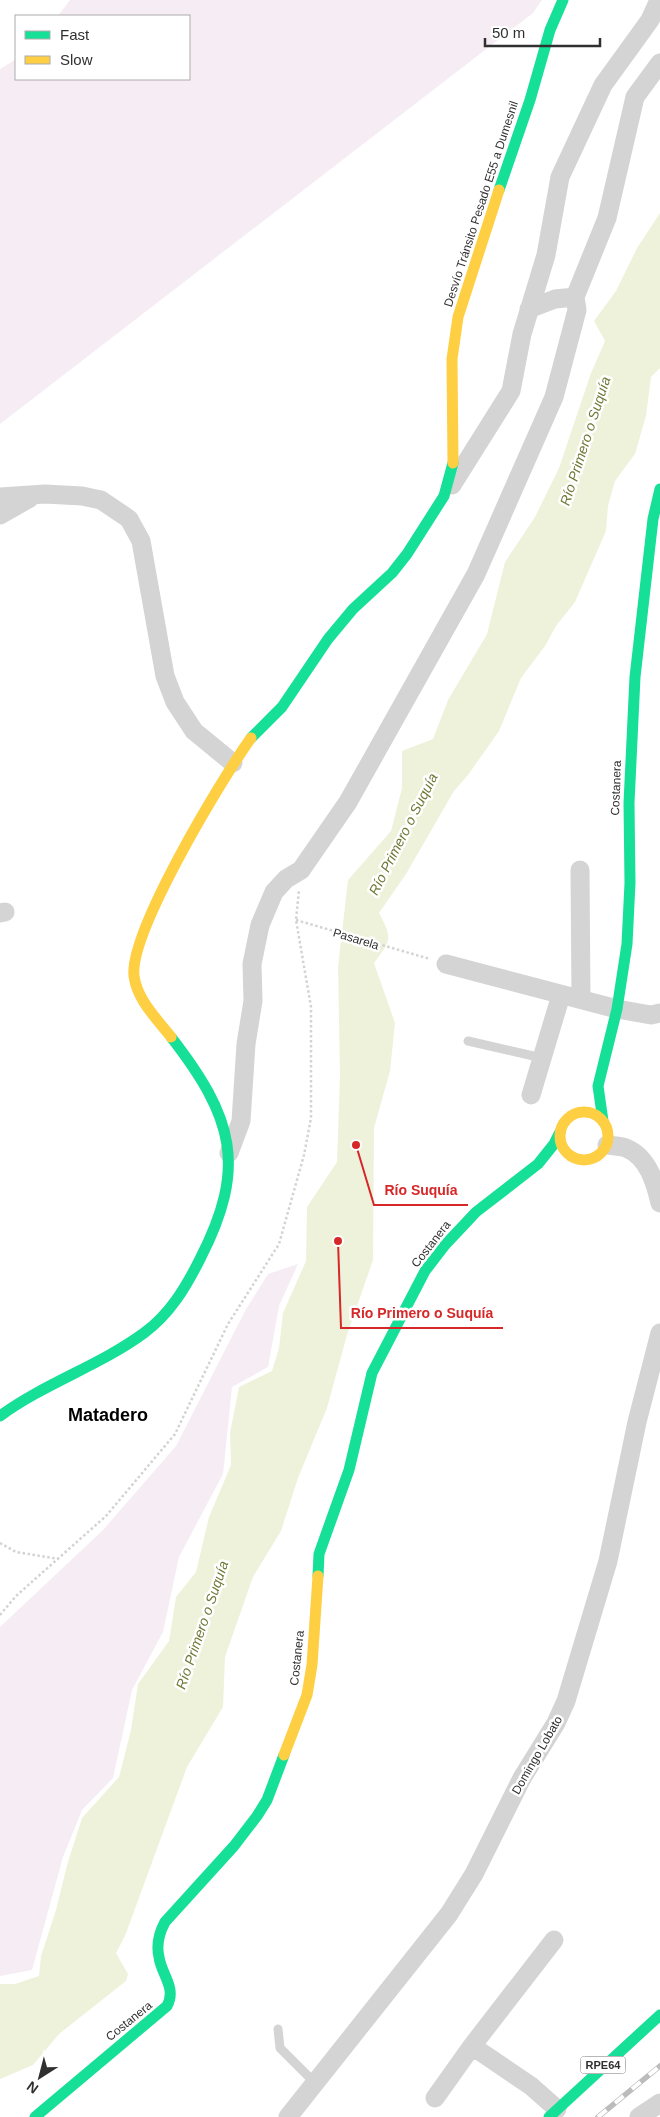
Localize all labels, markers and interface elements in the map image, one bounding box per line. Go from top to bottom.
legend [15,15,190,80]
scale bar [485,15,600,47]
text: 50 m [492,24,525,41]
text: Fast [60,26,90,43]
text: Slow [60,51,93,68]
street label: Desvío Tránsito Pesado E55 a Dumesnil [441,99,521,309]
water label: Río Primero o Suquía [557,374,613,507]
street label: Costanera [608,760,624,816]
water label: Río Primero o Suquía [365,770,441,898]
street label: Pasarela [331,925,381,953]
callout: Río Suquía [374,1176,468,1205]
text: Río Suquía [384,1182,458,1198]
street label: Costanera [408,1218,454,1270]
callout: Río Primero o Suquía [341,1299,503,1328]
text: Río Primero o Suquía [351,1305,493,1321]
district label: Matadero [68,1405,148,1425]
water label: Río Primero o Suquía [173,1559,232,1691]
street label: Costanera [287,1629,307,1686]
street label: Domingo Lobato [509,1713,565,1797]
street label: Costanera [103,1998,155,2044]
north arrow [15,2052,65,2102]
road number: RPE64 [580,2056,626,2074]
text: N [24,2078,41,2097]

